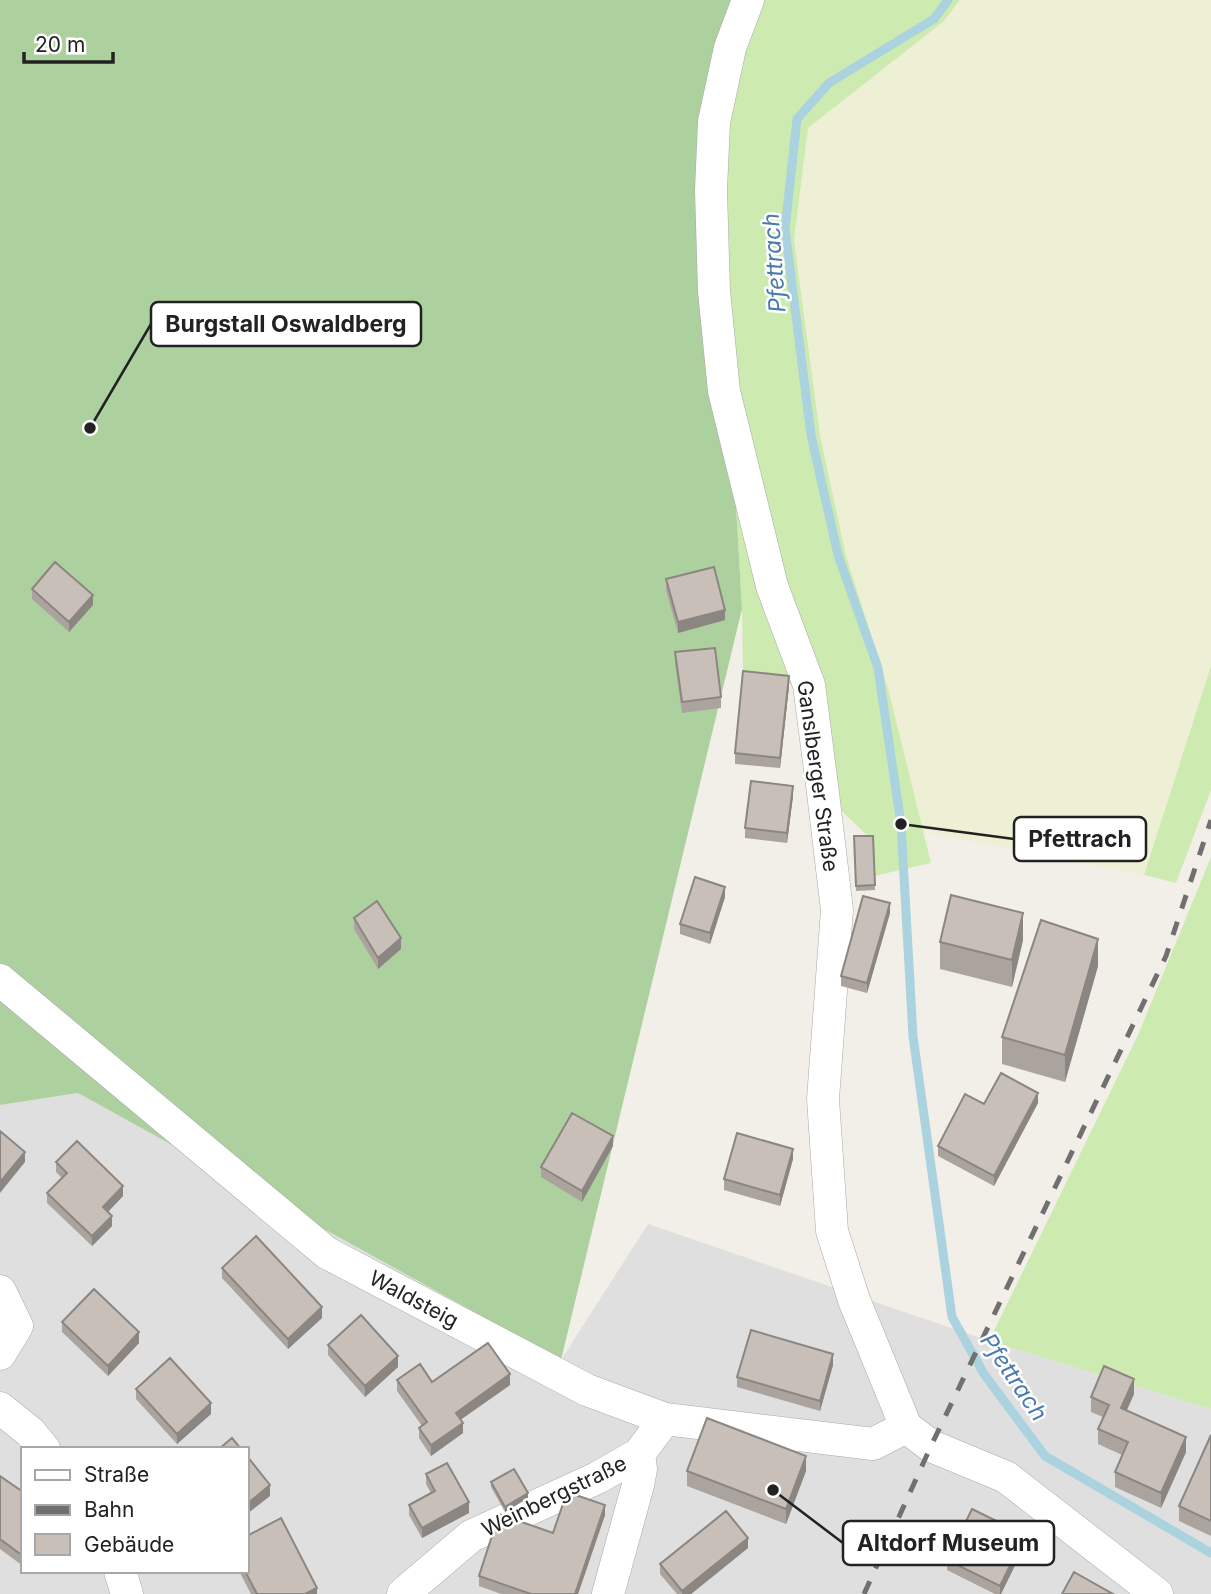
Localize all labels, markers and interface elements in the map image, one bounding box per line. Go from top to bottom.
scale bar [24,21,114,65]
text: 20 m [35,32,85,57]
water label: Pfettrach [757,212,791,314]
callout: Burgstall Oswaldberg [151,302,421,346]
text: Burgstall Oswaldberg [165,310,407,338]
street label: Ganslberger Straße [792,679,844,873]
callout: Pfettrach [1014,817,1146,861]
text: Pfettrach [1028,825,1132,853]
street label: Waldsteig [365,1265,463,1333]
water label: Pfettrach [975,1328,1053,1426]
legend [21,1447,248,1573]
street label: Weinbergstraße [478,1450,630,1542]
text: Straße [84,1462,149,1487]
text: Bahn [84,1497,134,1522]
callout: Altdorf Museum [843,1521,1054,1565]
text: Altdorf Museum [857,1529,1039,1557]
text: Gebäude [84,1532,174,1557]

